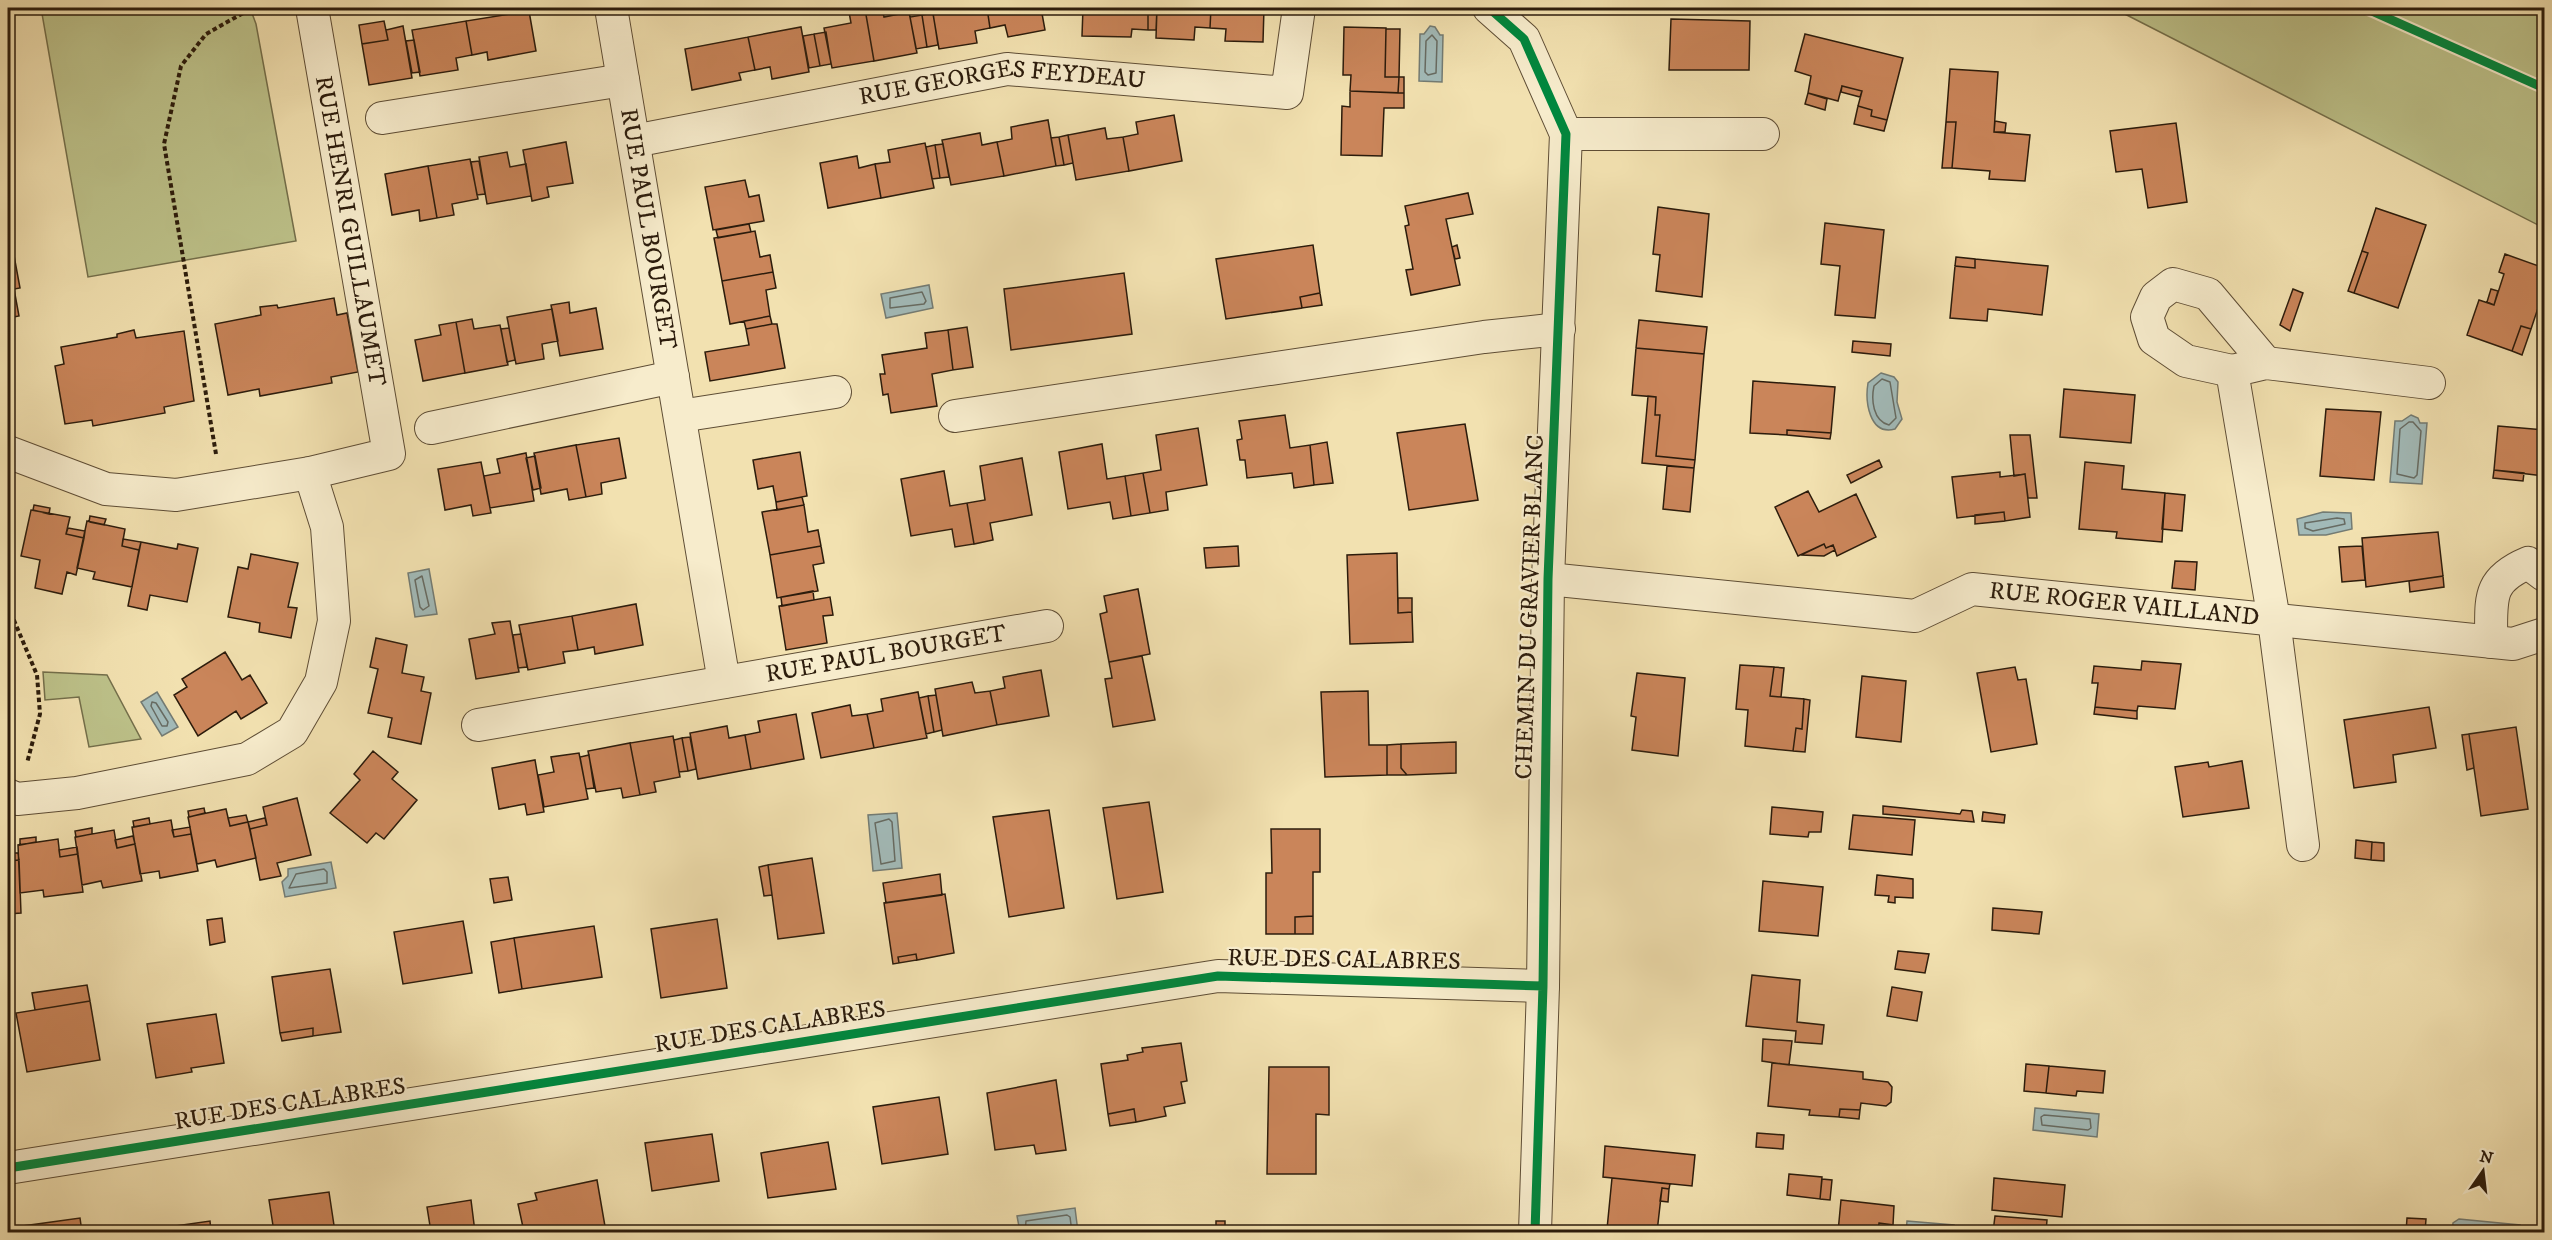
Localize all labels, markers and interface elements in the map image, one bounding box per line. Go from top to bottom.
street label: RUE GEORGES FEYDEAU [856,53,1147,112]
street label: RUE HENRI GUILLAUMET [308,73,392,389]
street label: RUE PAUL BOURGET [613,106,683,352]
street label: CHEMIN DU GRAVIER BLANC [1509,434,1551,780]
street label: RUE ROGER VAILLAND [1988,576,2261,633]
street label: RUE PAUL BOURGET [763,618,1009,690]
street label: RUE DES CALABRES [1227,943,1461,977]
street label: RUE DES CALABRES [652,994,888,1060]
street label: RUE DES CALABRES [172,1071,408,1137]
north arrow [2453,1141,2513,1201]
text: N [2478,1146,2495,1169]

